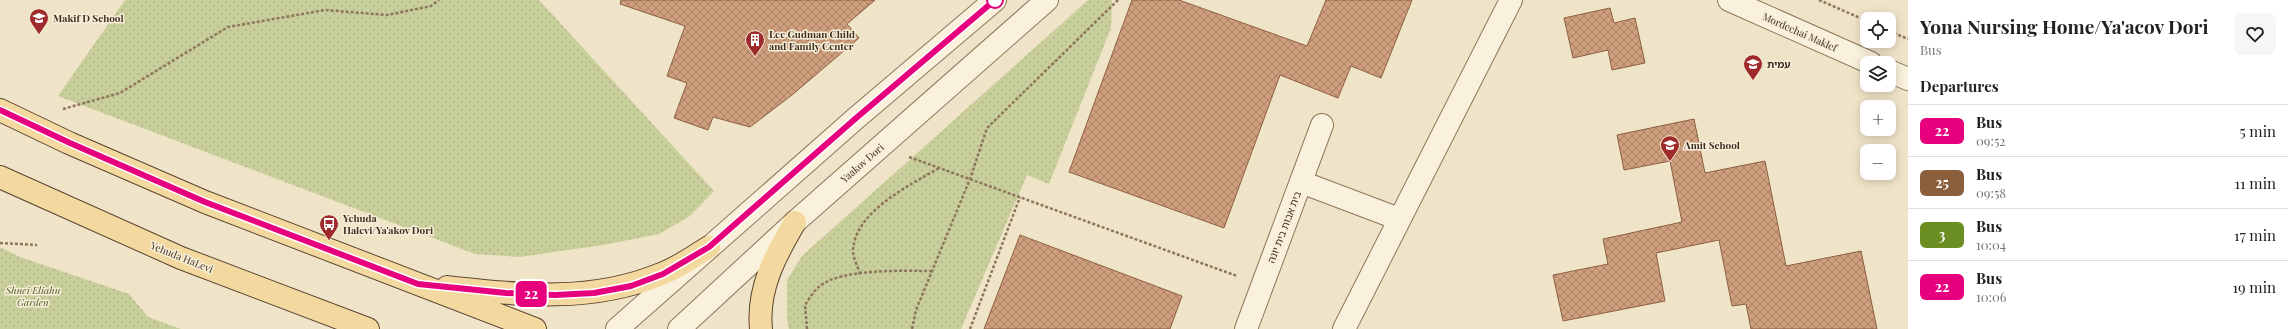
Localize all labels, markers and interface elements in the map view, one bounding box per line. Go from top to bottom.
unlabelled marker [986,0,1004,9]
school or university icon: Makif D School [28,7,50,35]
street label: Mordechai Maklef [1760,9,1840,55]
place label: Makif D School [53,11,124,25]
map controls [1860,12,1896,180]
button: locate [1860,12,1896,48]
text: Yona Nursing Home/Ya'acov Dori [1920,13,2208,39]
button: heart [2234,13,2276,55]
place label: Lee Gudman Child and Family Center [769,27,855,53]
building icon: Lee Gudman Child and Family Center [744,29,766,57]
text: Bus [1920,41,1941,58]
school or university icon: עמית [1742,53,1764,81]
button: layers [1860,56,1896,92]
place label: עמית [1767,57,1791,71]
text: Departures [1920,76,1999,96]
button: + [1860,100,1896,136]
text: Bus [1976,112,2002,132]
text: 22 [1935,121,1949,140]
text: 5 min [2240,121,2276,141]
text: 09:52 [1976,132,2006,149]
school or university icon: Amit School [1659,134,1681,162]
place label: Amit School [1683,138,1740,152]
street label: Yaakov Dori [837,140,887,186]
button: − [1860,144,1896,180]
text: Bus [1976,164,2002,184]
text: 25 [1935,173,1949,192]
text: 11 min [2234,173,2276,193]
text: 09:58 [1976,184,2006,201]
street label: בית אבות בית יונה [1264,189,1304,265]
place label: Yehuda Halevi/Ya'akov Dori [342,211,433,237]
bus stop icon: Yehuda Halevi/Ya'akov Dori [318,213,340,241]
text: Bus [1976,216,2002,236]
text: 3 [1939,225,1945,244]
text: 17 min [2234,225,2276,245]
text: 10:04 [1976,236,2006,253]
street label: Yehuda HaLevi [148,238,215,276]
text: Bus [1976,268,2002,288]
text: 22 [1935,277,1949,296]
text: 19 min [2232,277,2276,297]
line badge: 22 [513,281,549,307]
park label: Shnei Eliahu Garden [5,283,61,309]
text: 22 [524,284,538,303]
text: 10:06 [1976,288,2007,305]

